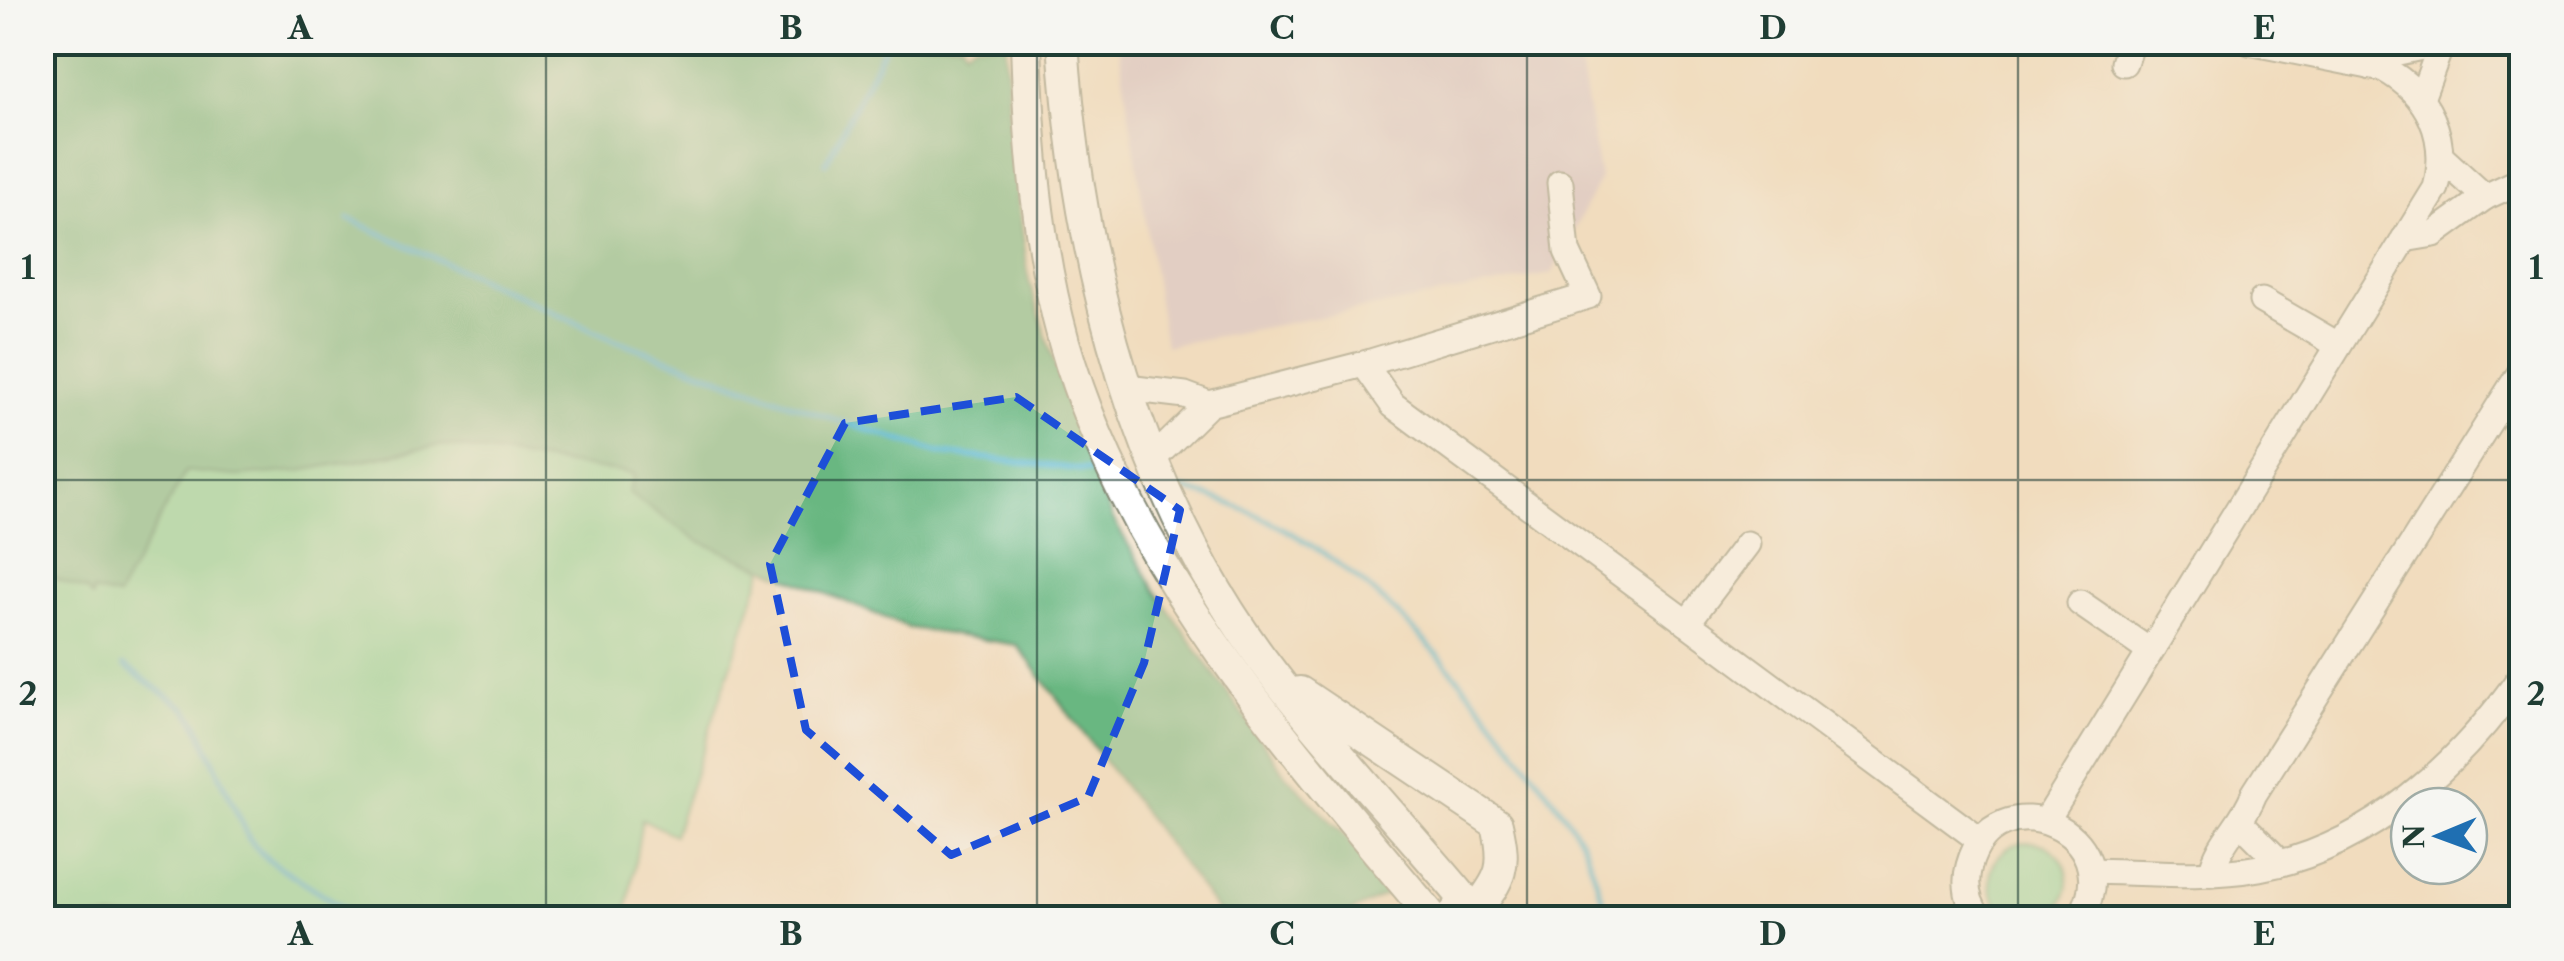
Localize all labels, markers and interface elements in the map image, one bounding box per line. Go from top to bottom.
text: A [287,8,314,47]
text: B [779,8,803,47]
text: C [1269,8,1295,47]
text: D [1759,8,1787,47]
text: E [2252,8,2276,47]
text: 1 [21,248,36,287]
text: 1 [2529,248,2544,287]
text: 2 [19,674,37,713]
text: 2 [2527,674,2545,713]
north arrow [2389,786,2489,886]
text: N [2397,824,2431,849]
text: A [287,914,314,953]
text: B [779,914,803,953]
text: C [1269,914,1295,953]
text: D [1759,914,1787,953]
text: E [2252,914,2276,953]

